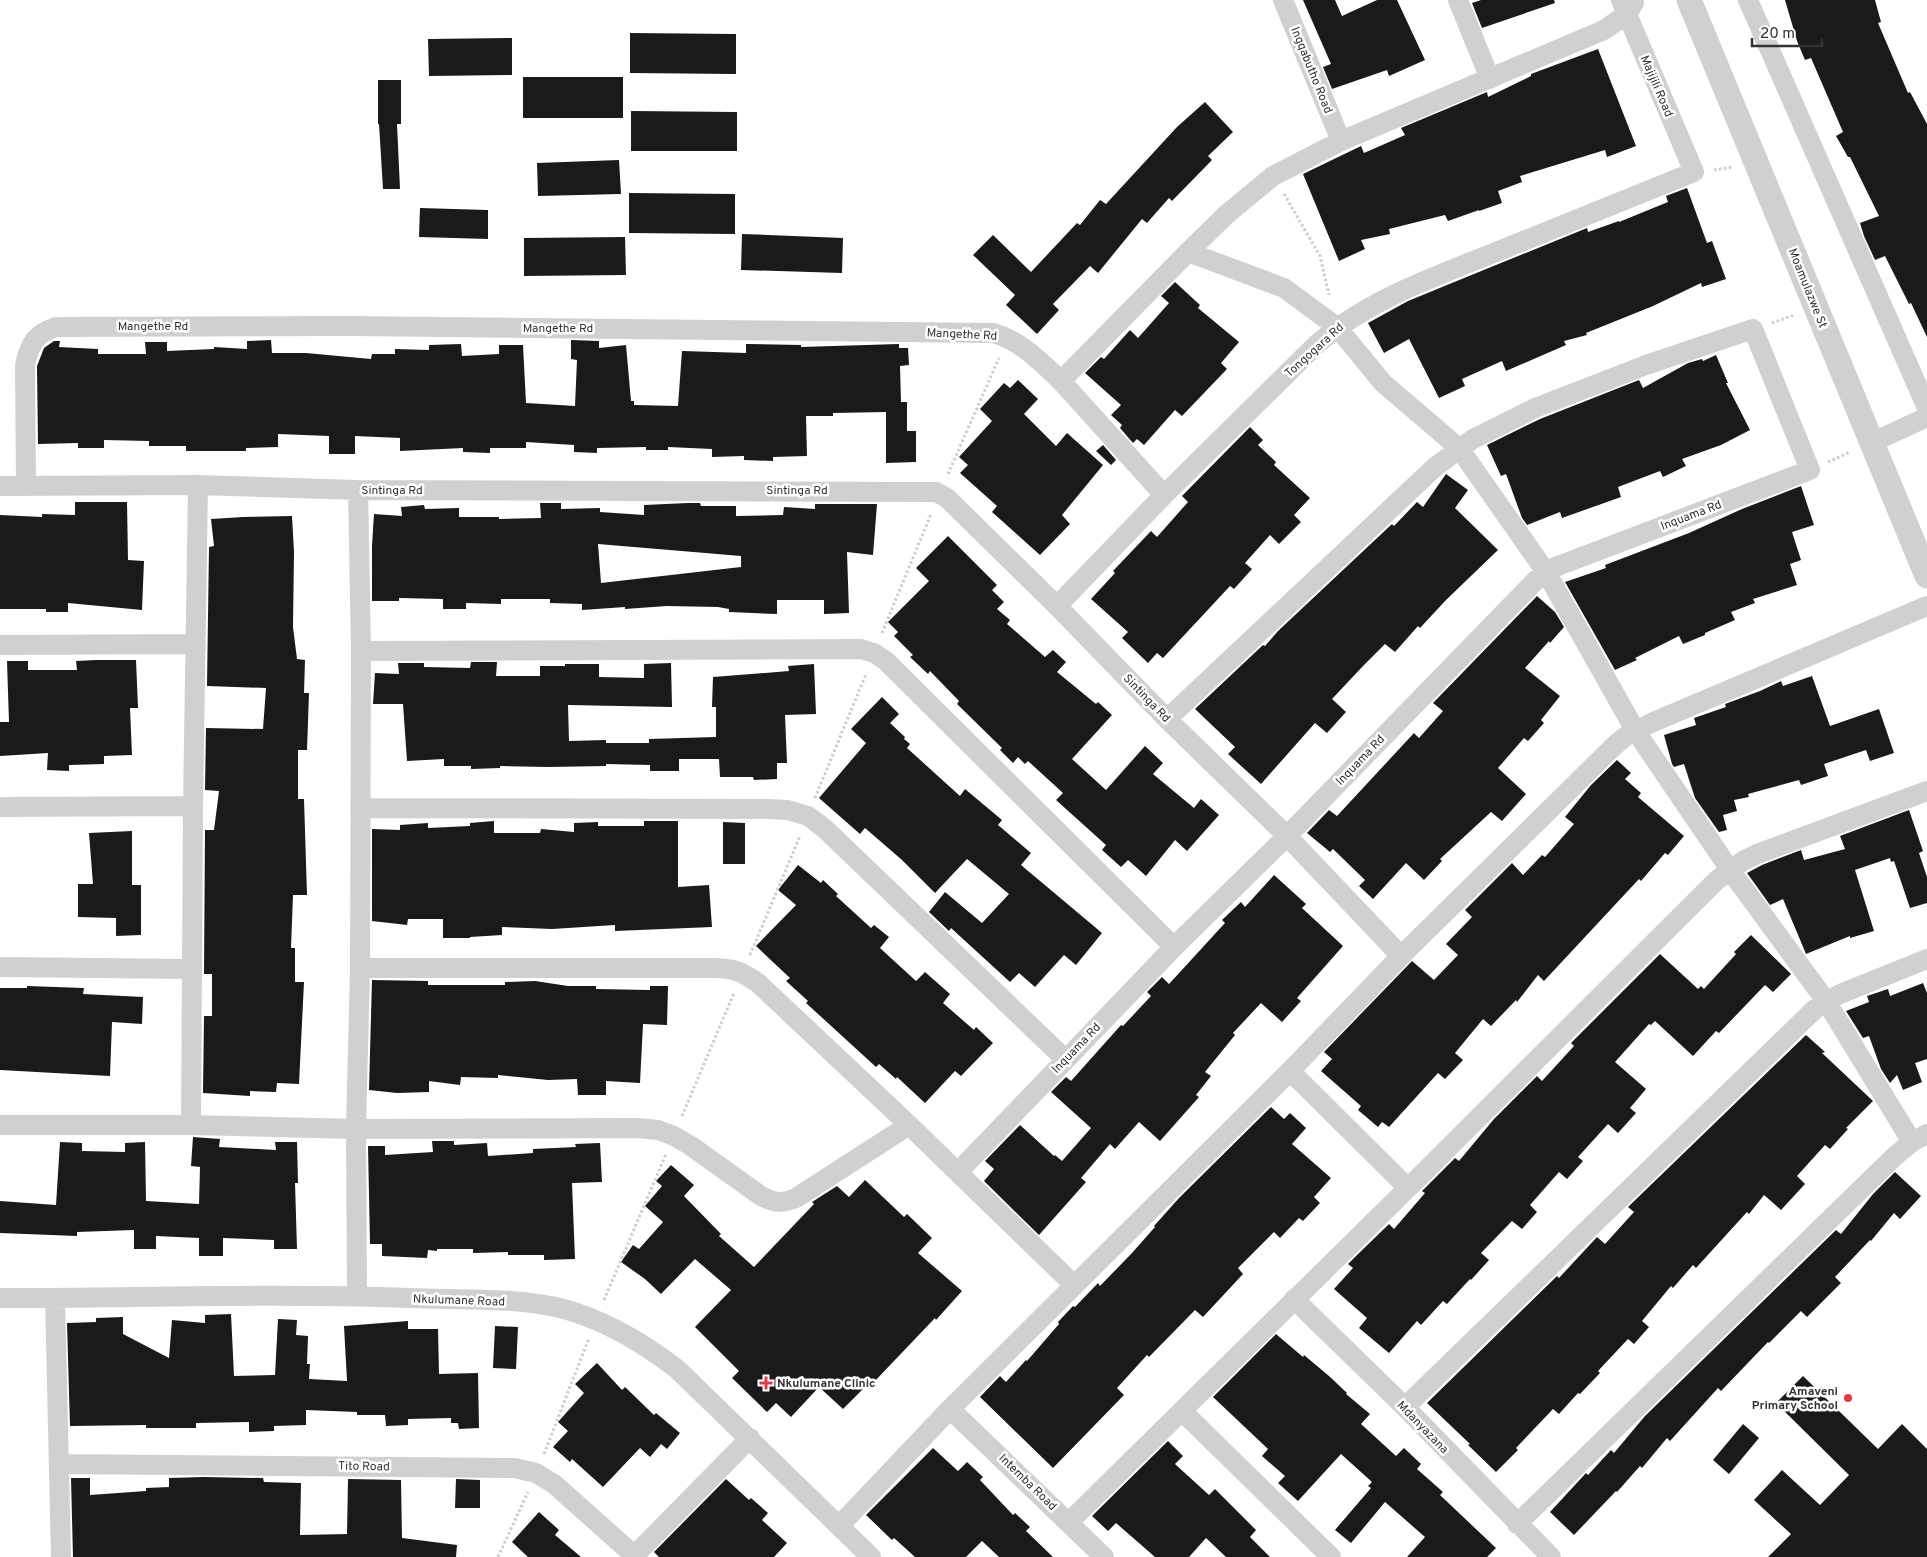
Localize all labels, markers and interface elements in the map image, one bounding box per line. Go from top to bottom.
scale bar [1752,15,1822,47]
street label: Ingqabutho Road [1286,25,1336,116]
text: 20 m [1760,25,1795,44]
street label: Majijili Road [1636,53,1676,120]
street label: Moamulazwe St [1784,246,1830,331]
street label: Mangethe Rd [118,319,188,335]
street label: Tongogara Rd [1282,320,1348,382]
street label: Mangethe Rd [523,321,593,337]
street label: Mangethe Rd [926,325,998,345]
street label: Sintinga Rd [361,483,423,499]
street label: Sintinga Rd [766,483,828,499]
street label: Inquama Rd [1659,497,1724,535]
street label: Sintinga Rd [1119,671,1173,726]
street label: Inquama Rd [1333,732,1389,789]
street label: Inquama Rd [1049,1020,1105,1077]
street label: Nkulumane Road [413,1291,505,1311]
marker: Nkulumane Clinic [759,1376,773,1390]
place label: Nkulumane Clinic [777,1376,876,1392]
place label: Amaveni Primary School [1752,1384,1838,1414]
marker: Amaveni Primary School [1842,1392,1854,1404]
street label: Mdanyazana [1393,1398,1452,1458]
street label: Intemba Road [995,1451,1060,1515]
street label: Tito Road [338,1459,390,1475]

